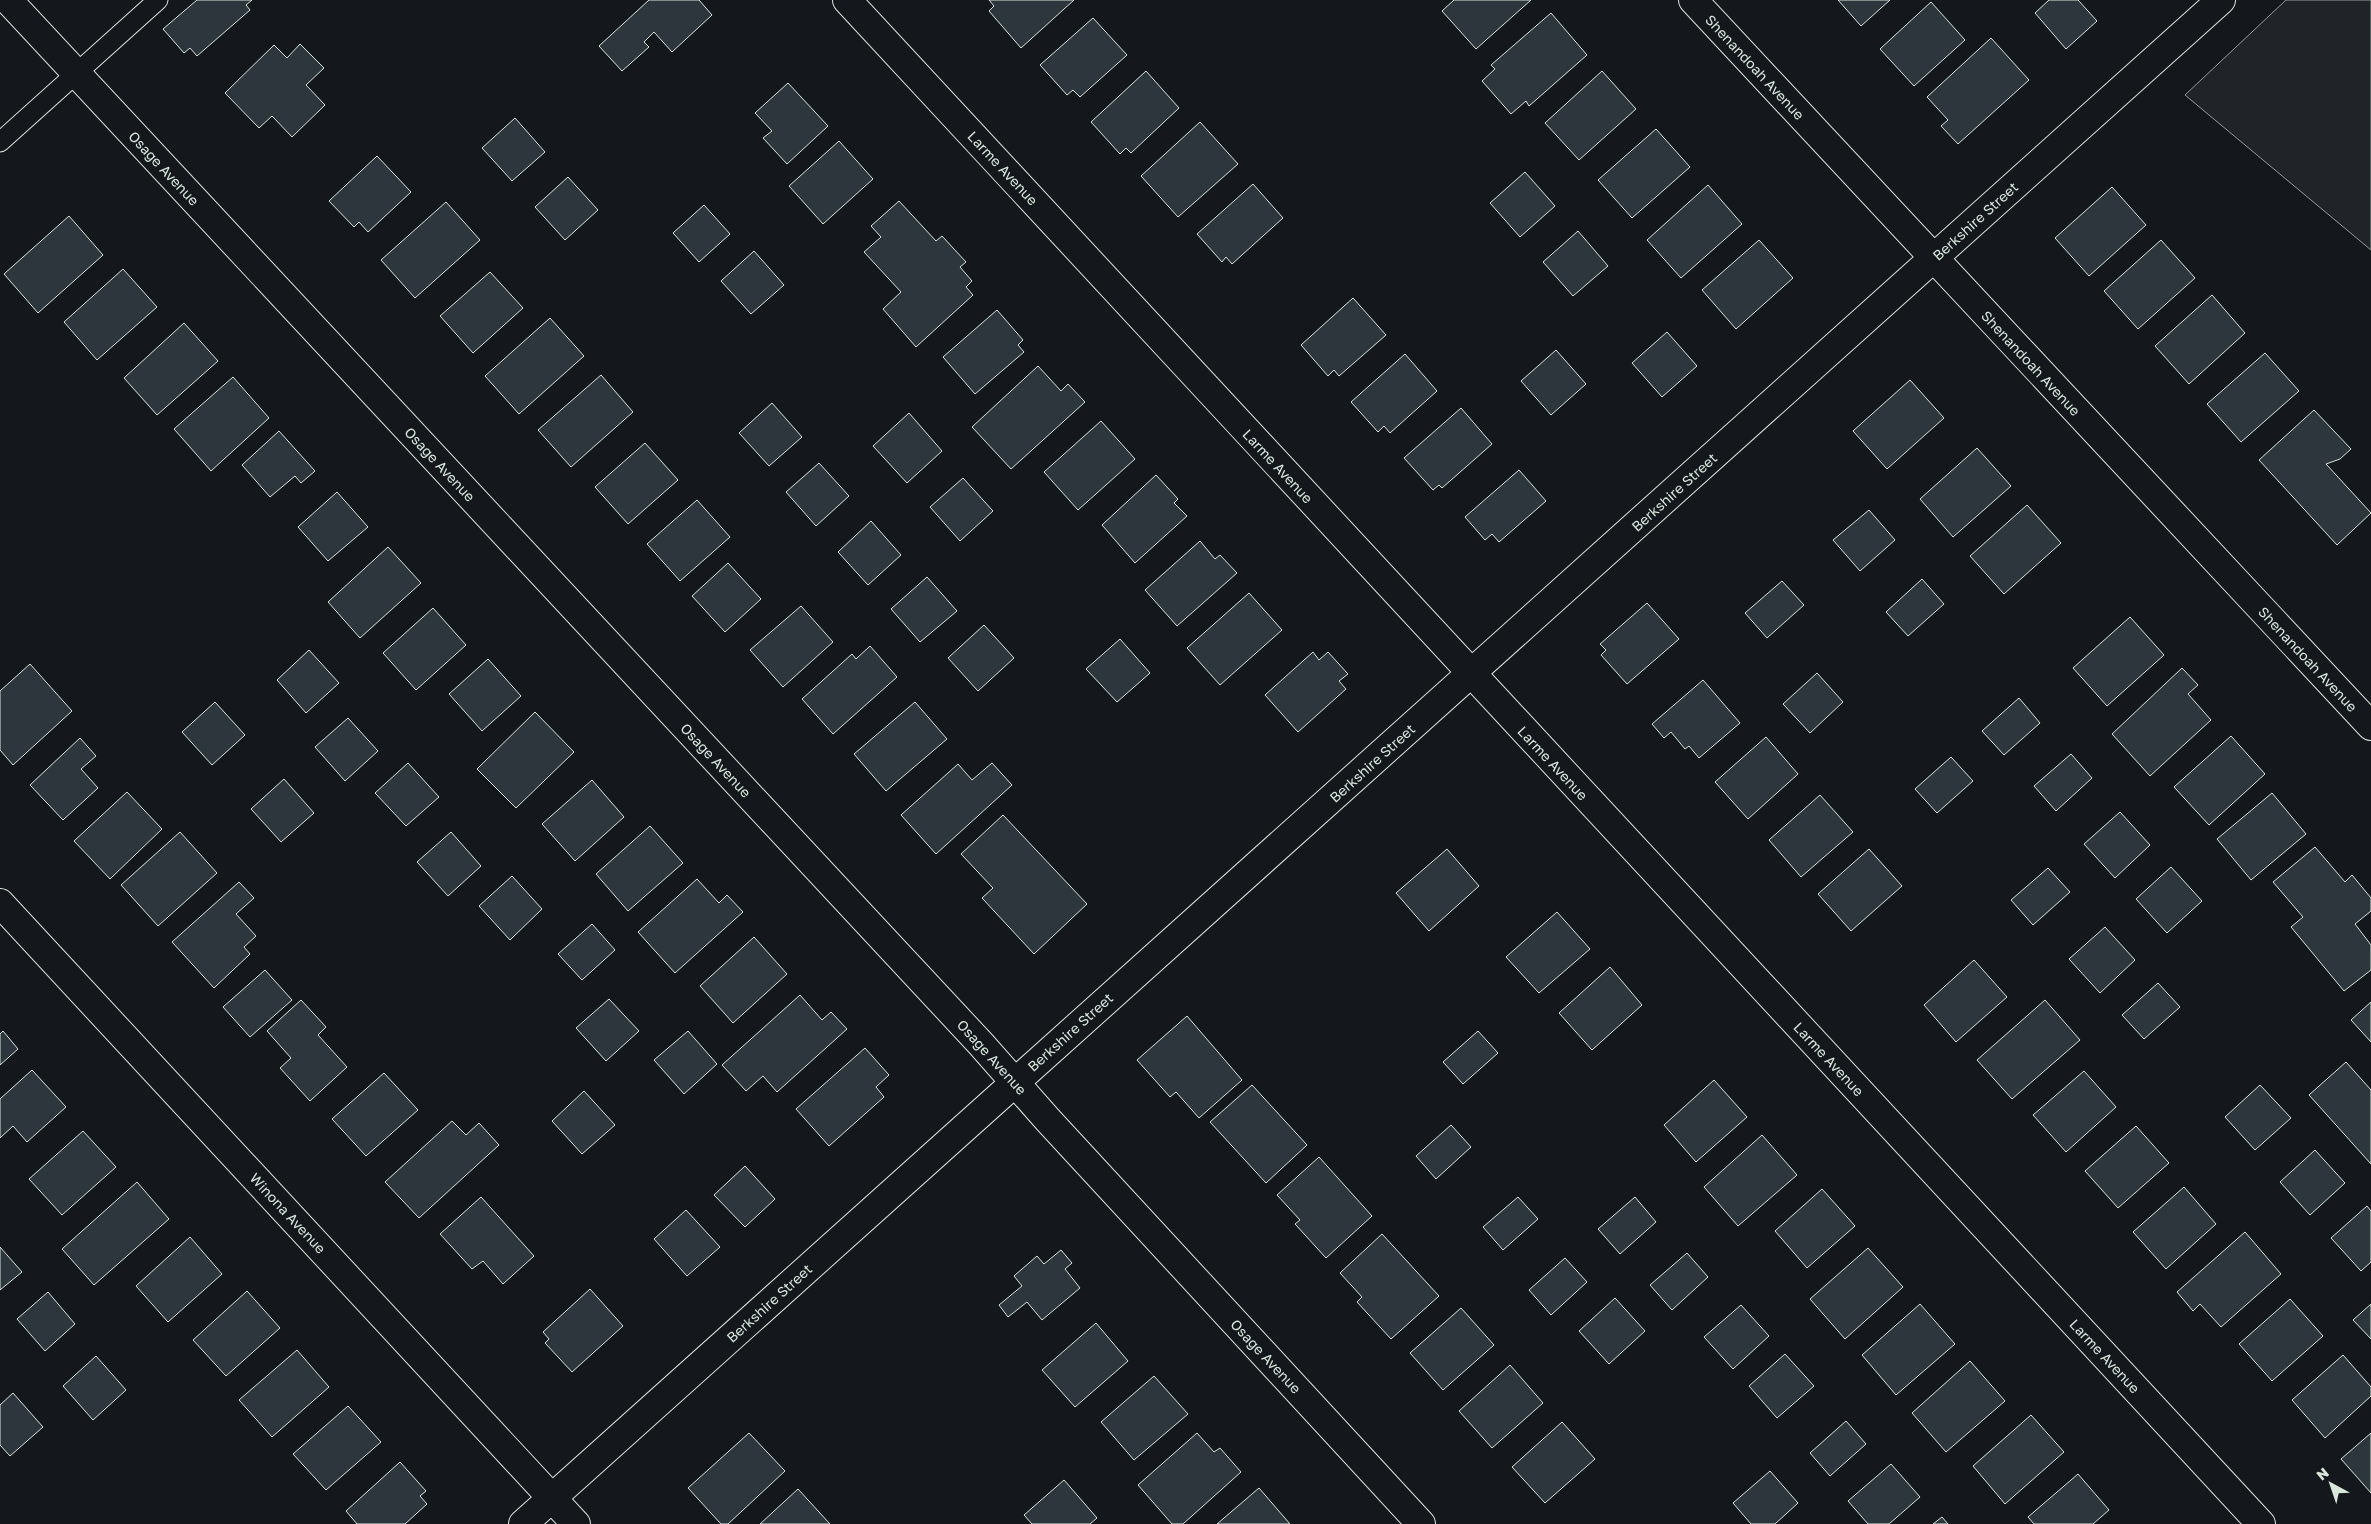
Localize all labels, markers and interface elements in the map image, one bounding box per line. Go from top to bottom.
street label: Shenandoah Avenue [1702,11,1808,123]
street label: Osage Avenue [125,127,203,209]
street label: Larme Avenue [964,127,1042,209]
street label: Berkshire Street [1929,178,2021,264]
street label: Shenandoah Avenue [1978,307,2084,419]
street label: Osage Avenue [401,423,479,505]
street label: Larme Avenue [1239,425,1317,507]
street label: Berkshire Street [1628,449,1720,535]
street label: Shenandoah Avenue [2255,603,2361,715]
street label: Osage Avenue [677,719,755,801]
street label: Berkshire Street [1326,720,1418,806]
street label: Larme Avenue [1514,722,1592,804]
street label: Berkshire Street [1024,989,1116,1075]
street label: Osage Avenue [954,1016,1030,1098]
street label: Larme Avenue [1790,1018,1868,1100]
street label: Winona Avenue [246,1169,330,1257]
street label: Berkshire Street [723,1260,815,1346]
street label: Osage Avenue [1227,1315,1305,1397]
street label: Larme Avenue [2066,1315,2144,1397]
north arrow [2306,1459,2356,1509]
text: N [2313,1464,2332,1484]

